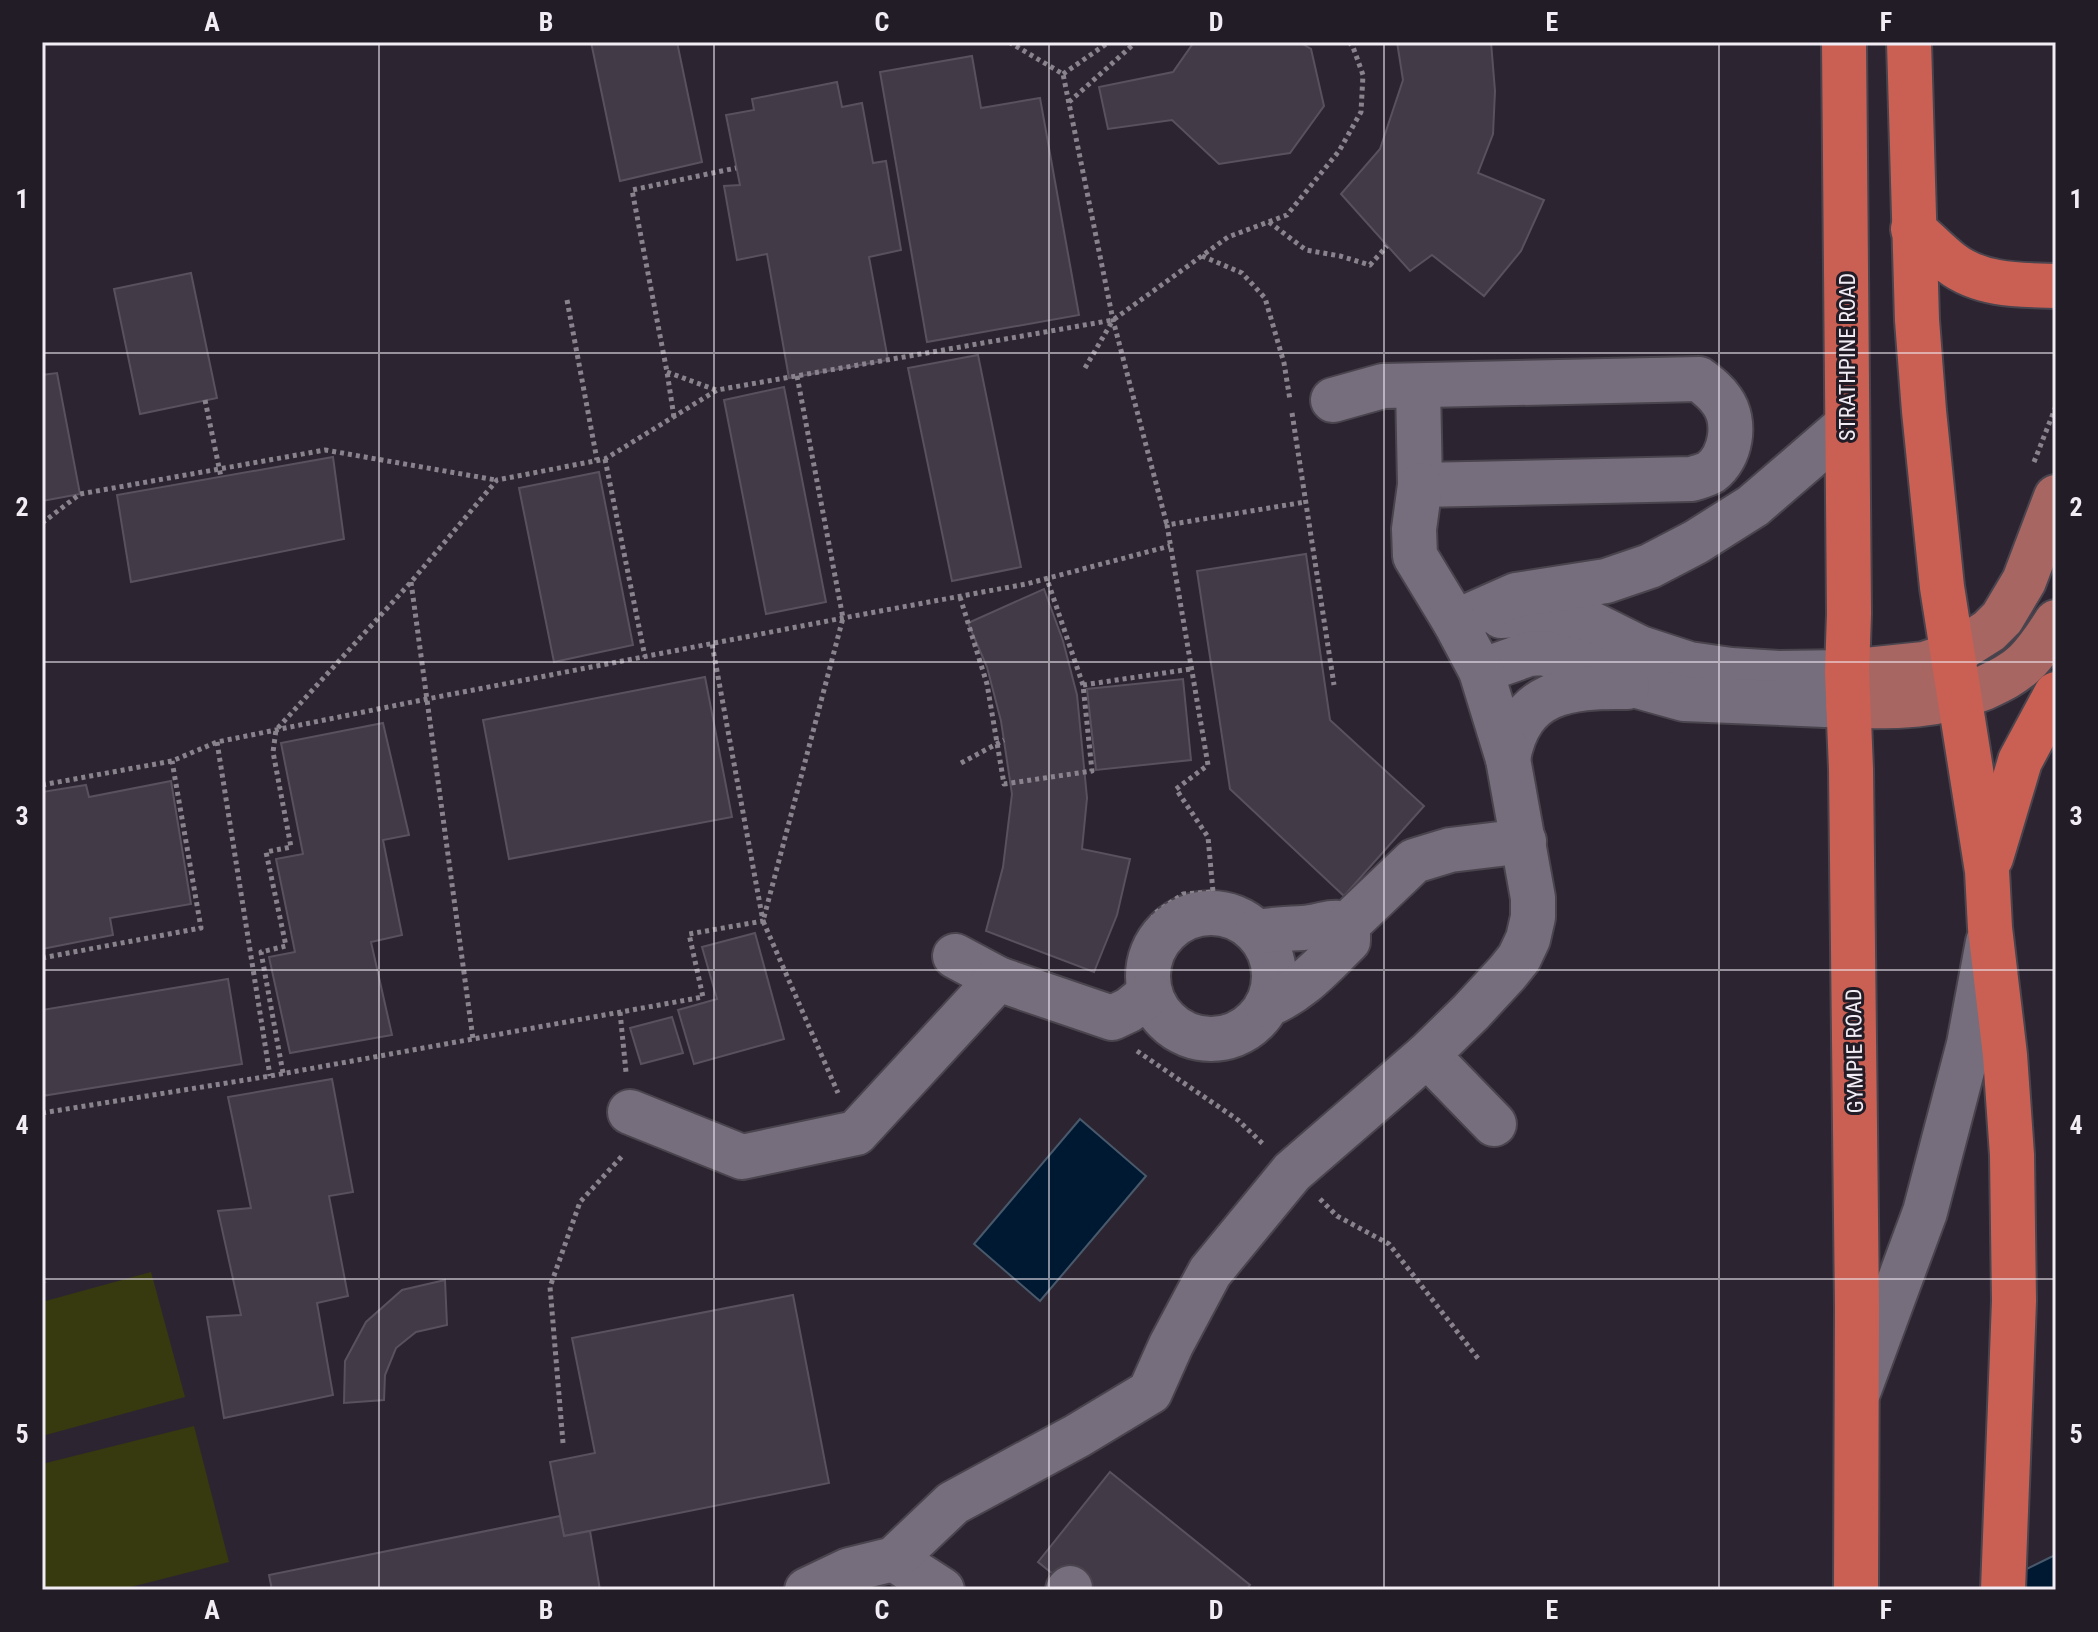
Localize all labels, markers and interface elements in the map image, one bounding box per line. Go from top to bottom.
text: A [204,7,220,37]
text: B [539,7,553,37]
text: C [875,7,890,37]
text: D [1209,7,1223,37]
text: E [1546,7,1559,37]
text: F [1880,7,1892,37]
text: 1 [15,184,29,214]
text: 1 [2069,184,2083,214]
street label: STRATHPINE ROAD [1835,273,1860,441]
text: 2 [15,492,29,522]
text: 2 [2069,492,2083,522]
text: 3 [15,801,29,831]
text: 3 [2069,801,2083,831]
street label: GYMPIE ROAD [1841,988,1868,1114]
text: 4 [15,1110,29,1140]
text: 4 [2069,1110,2083,1140]
text: 5 [15,1419,29,1449]
text: 5 [2069,1419,2083,1449]
text: A [204,1595,220,1625]
text: B [539,1595,553,1625]
text: C [875,1595,890,1625]
text: D [1209,1595,1223,1625]
text: E [1546,1595,1559,1625]
text: F [1880,1595,1892,1625]

